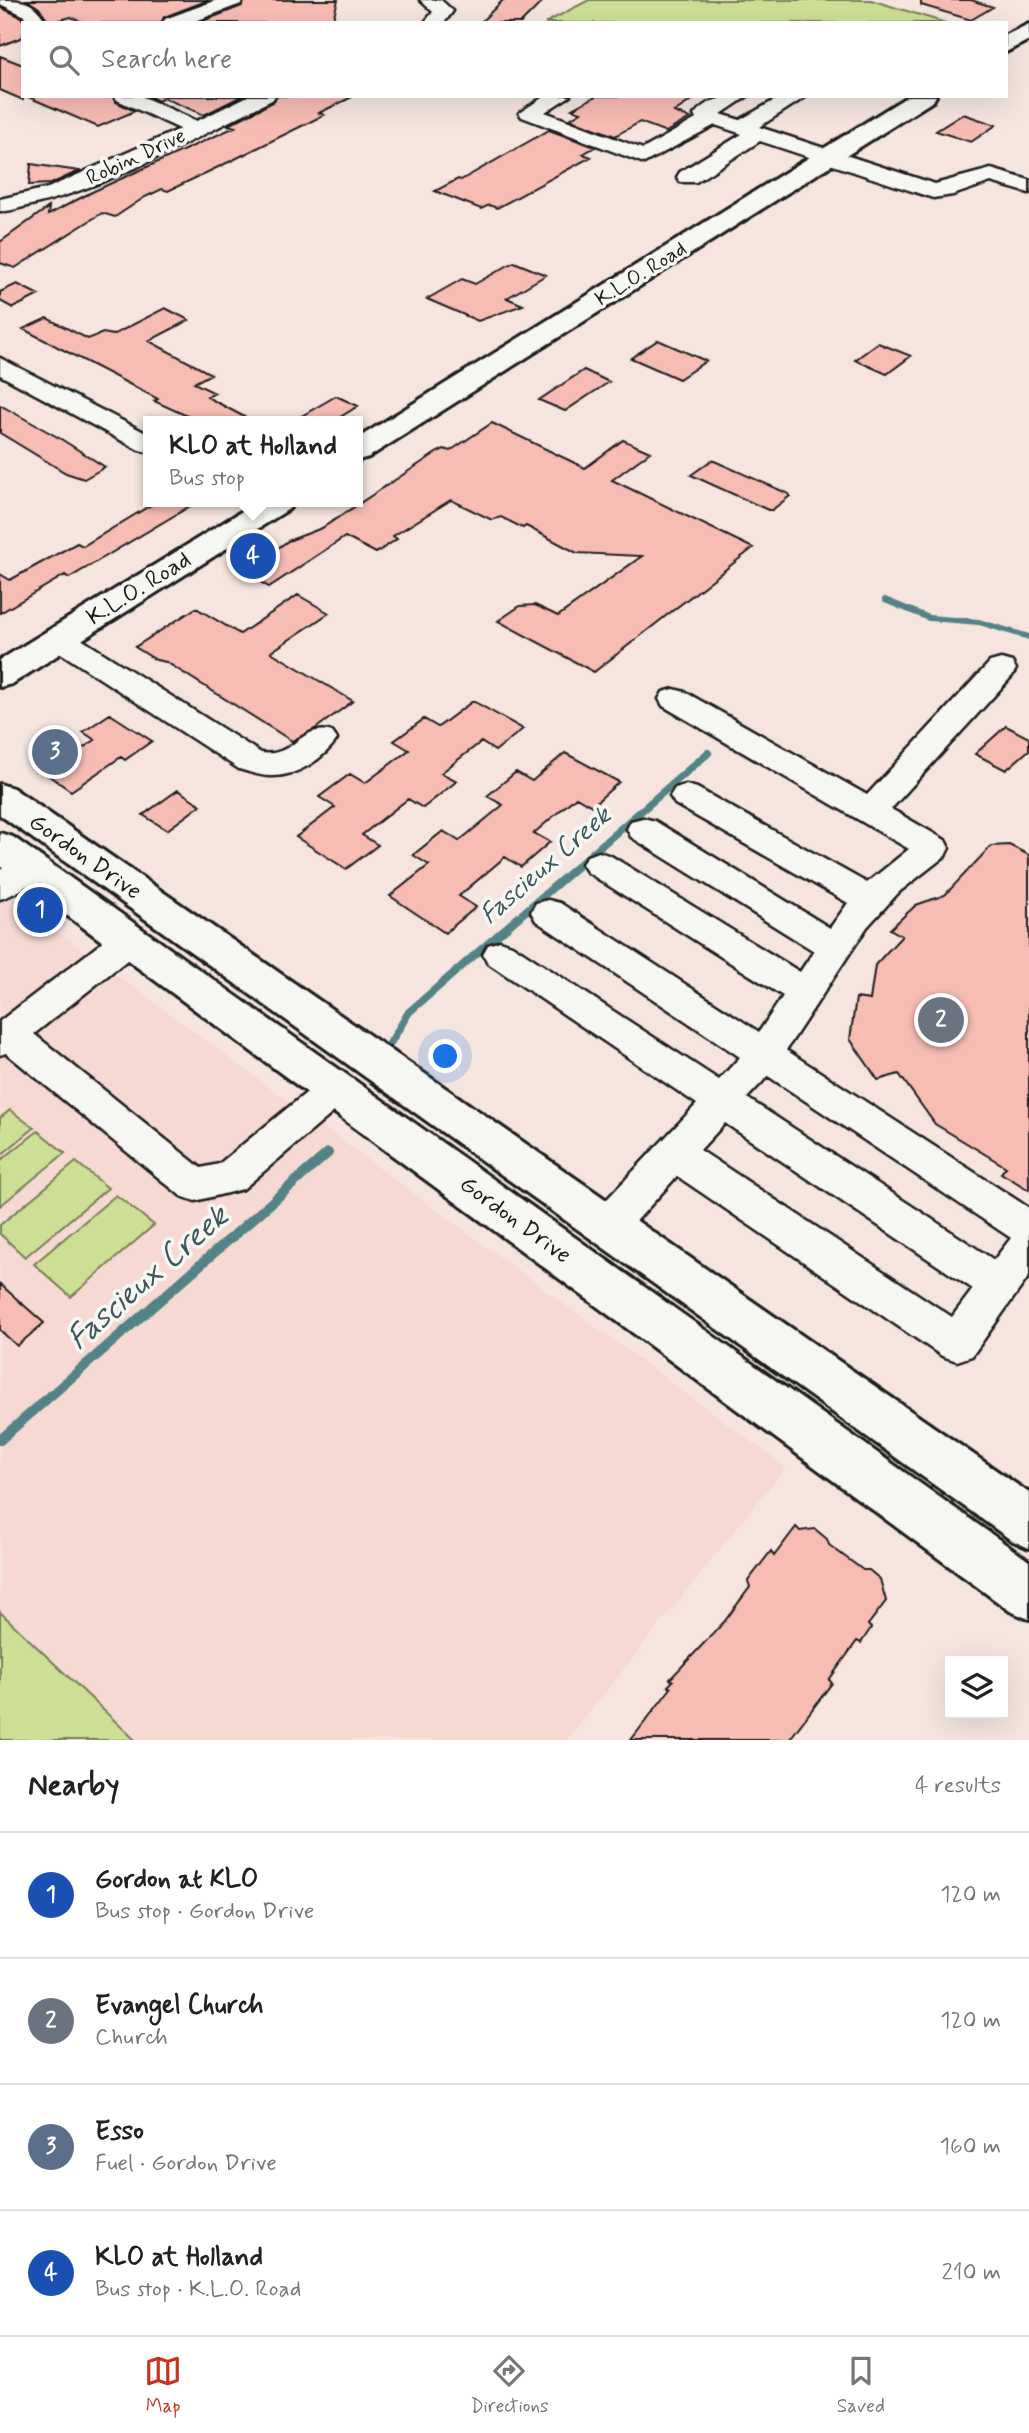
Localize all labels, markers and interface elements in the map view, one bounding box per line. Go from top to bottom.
search box [21,21,1008,98]
icon: search [45,41,83,79]
text: Search here [101,43,232,77]
street label: Robin Drive [82,122,190,192]
street label: K.L.O. Road [590,235,692,313]
popup [143,416,363,507]
text: KLO at Holland [169,430,337,464]
text: Bus stop [169,464,245,494]
pin: 4 [230,530,276,582]
street label: K.L.O. Road [81,545,197,633]
pin: 3 [32,726,78,778]
water label: Fascieux Creek [473,798,620,932]
street label: Gordon Drive [22,807,148,907]
pin: 1 [17,884,63,936]
pin: 2 [918,994,964,1046]
your location [428,1039,462,1073]
street label: Gordon Drive [453,1169,577,1271]
water label: Fascieux Creek [58,1195,239,1360]
map controls [945,1656,1008,1719]
button: layers [945,1656,1008,1719]
text: Nearby [28,1766,119,1805]
text: 4 results [915,1771,1001,1801]
text: Gordon at KLO [95,1863,258,1897]
text: 1 [46,1880,56,1910]
text: 120 m [940,1880,1001,1910]
text: Bus stop · Gordon Drive [95,1897,314,1927]
text: Evangel Church [95,1989,263,2023]
text: 2 [45,2006,57,2036]
text: 120 m [940,2006,1001,2036]
text: Church [95,2023,168,2053]
text: Esso [95,2115,144,2149]
text: 3 [46,2132,56,2162]
text: 160 m [940,2132,1001,2162]
text: Fuel · Gordon Drive [95,2149,277,2179]
text: KLO at Holland [95,2241,263,2275]
text: 4 [44,2258,58,2288]
text: 210 m [941,2258,1001,2288]
text: Bus stop · K.L.O. Road [95,2275,301,2305]
tab: Map [144,2352,182,2419]
tab: Directions [470,2352,549,2419]
tab: Saved [837,2352,885,2419]

